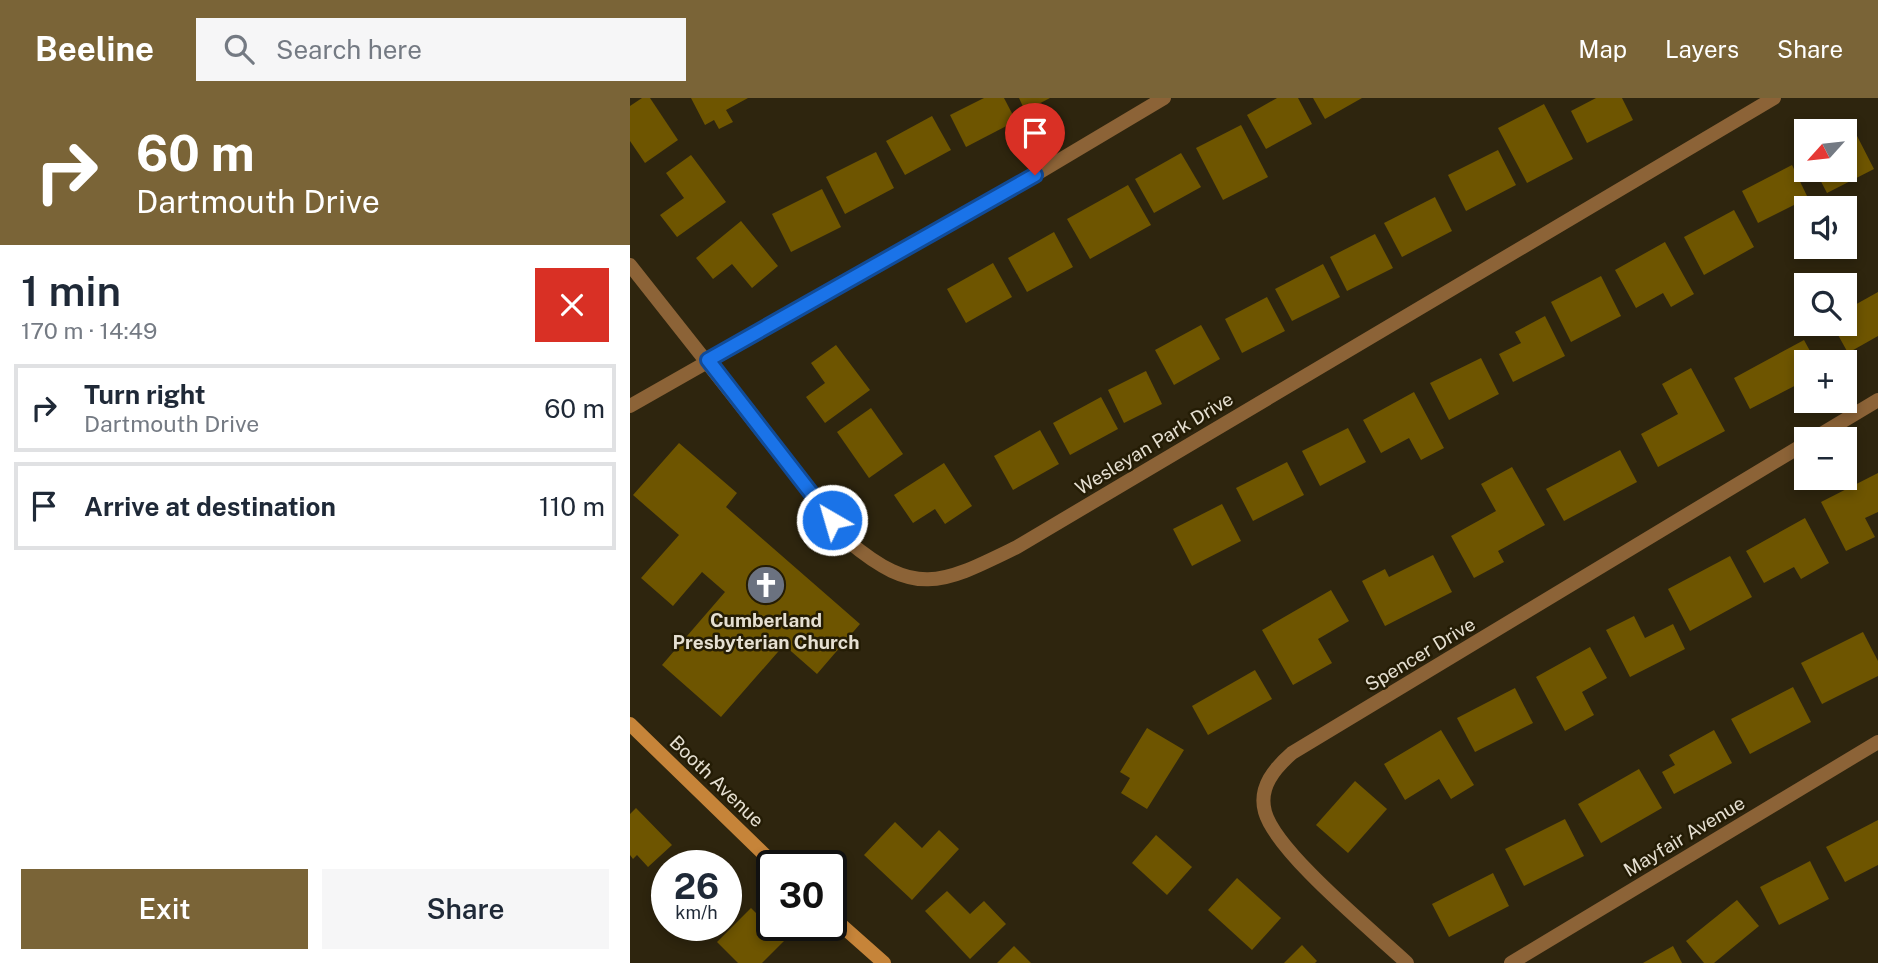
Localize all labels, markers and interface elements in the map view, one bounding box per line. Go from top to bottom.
search box [196,18,686,81]
text: Beeline [35,30,154,68]
icon: search [220,30,258,68]
text: Search here [276,34,422,65]
text: Map [1578,35,1627,63]
text: Layers [1665,35,1739,63]
text: Share [1777,35,1843,63]
pin [1005,103,1065,175]
icon: arrive [1016,114,1054,152]
north arrow [1794,119,1857,182]
map controls [1794,119,1857,490]
text: 60 m [136,124,255,182]
icon: right [21,126,112,217]
text: Dartmouth Drive [136,183,380,220]
button: sound [1794,196,1857,259]
text: 1 min [21,266,121,315]
button: close [535,268,609,342]
button: search [1794,273,1857,336]
text: 170 m · 14:49 [21,317,157,344]
button: + [1794,350,1857,413]
text: Turn right [84,379,206,410]
street label: Wesleyan Park Drive [1071,387,1237,499]
icon: right [25,389,63,427]
text: 60 m [544,393,605,424]
text: Dartmouth Drive [84,410,259,437]
button: − [1794,427,1857,490]
position arrow [795,483,869,557]
icon: arrive [25,487,63,525]
text: Arrive at destination [84,491,336,522]
text: 110 m [539,491,605,522]
church icon: Cumberland Presbyterian Church [745,564,787,606]
place label: Cumberland Presbyterian Church [673,609,859,653]
street label: Spencer Drive [1361,613,1479,695]
street label: Booth Avenue [665,731,769,831]
street label: Mayfair Avenue [1619,791,1749,881]
speed limit sign: 30 [756,850,847,941]
text: 26 [674,866,719,907]
button: Exit [21,869,308,949]
button: Share [322,869,609,949]
text: km/h [675,902,718,923]

